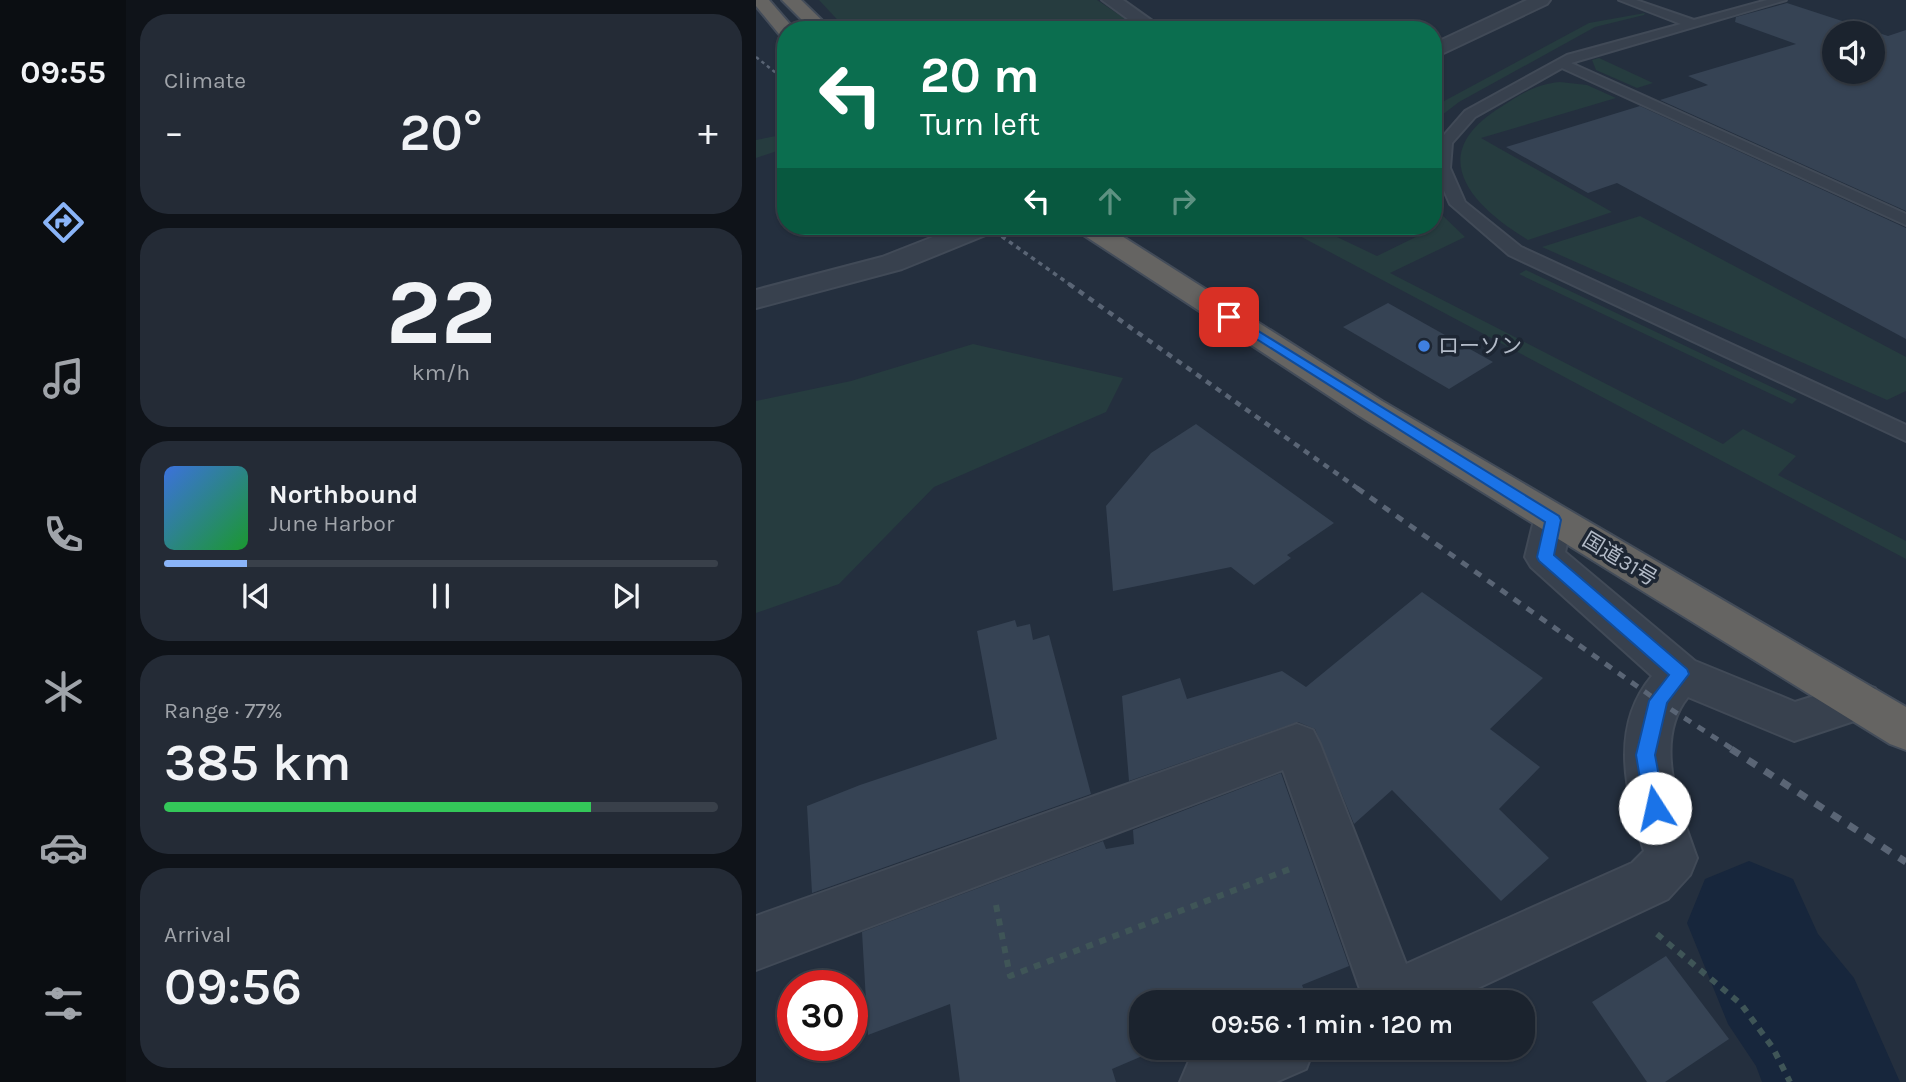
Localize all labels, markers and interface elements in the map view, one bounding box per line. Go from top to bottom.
map controls [1822,21,1885,84]
button: sound [1822,21,1885,84]
text: 20 m [920,47,1040,104]
icon: left [805,49,896,140]
text: 09:55 [20,54,106,91]
text: Climate [164,67,246,94]
text: 20° [400,102,482,163]
text: Turn left [920,106,1040,143]
text: − [164,110,184,155]
text: + [698,110,718,155]
icon: left [1018,182,1056,220]
icon: ahead [1091,182,1129,220]
icon: right [1164,182,1202,220]
icon: directions [39,198,88,247]
text: 22 [386,260,496,366]
pin [1199,287,1259,347]
icon: arrive [1210,298,1248,336]
place label: ローソン [1438,334,1522,358]
marker: ローソン [1416,338,1432,354]
icon: music [39,354,88,403]
text: km/h [412,359,470,386]
text: Northbound [269,479,418,510]
icon: phone [39,510,88,559]
text: June Harbor [269,510,394,537]
street label: 国道31号 [1579,528,1661,590]
icon: previous [237,577,275,615]
icon: pause [422,577,460,615]
icon: next [607,577,645,615]
icon: climate [39,667,88,716]
text: Range · 77% [164,697,283,724]
text: 385 km [164,732,352,793]
position arrow [1618,771,1692,845]
icon: car [39,823,88,872]
text: Arrival [164,921,231,948]
text: 09:56 [164,956,302,1017]
speed limit sign: 30 [777,970,868,1061]
icon: filters [39,979,88,1028]
text: 09:56 · 1 min · 120 m [1211,1009,1453,1040]

